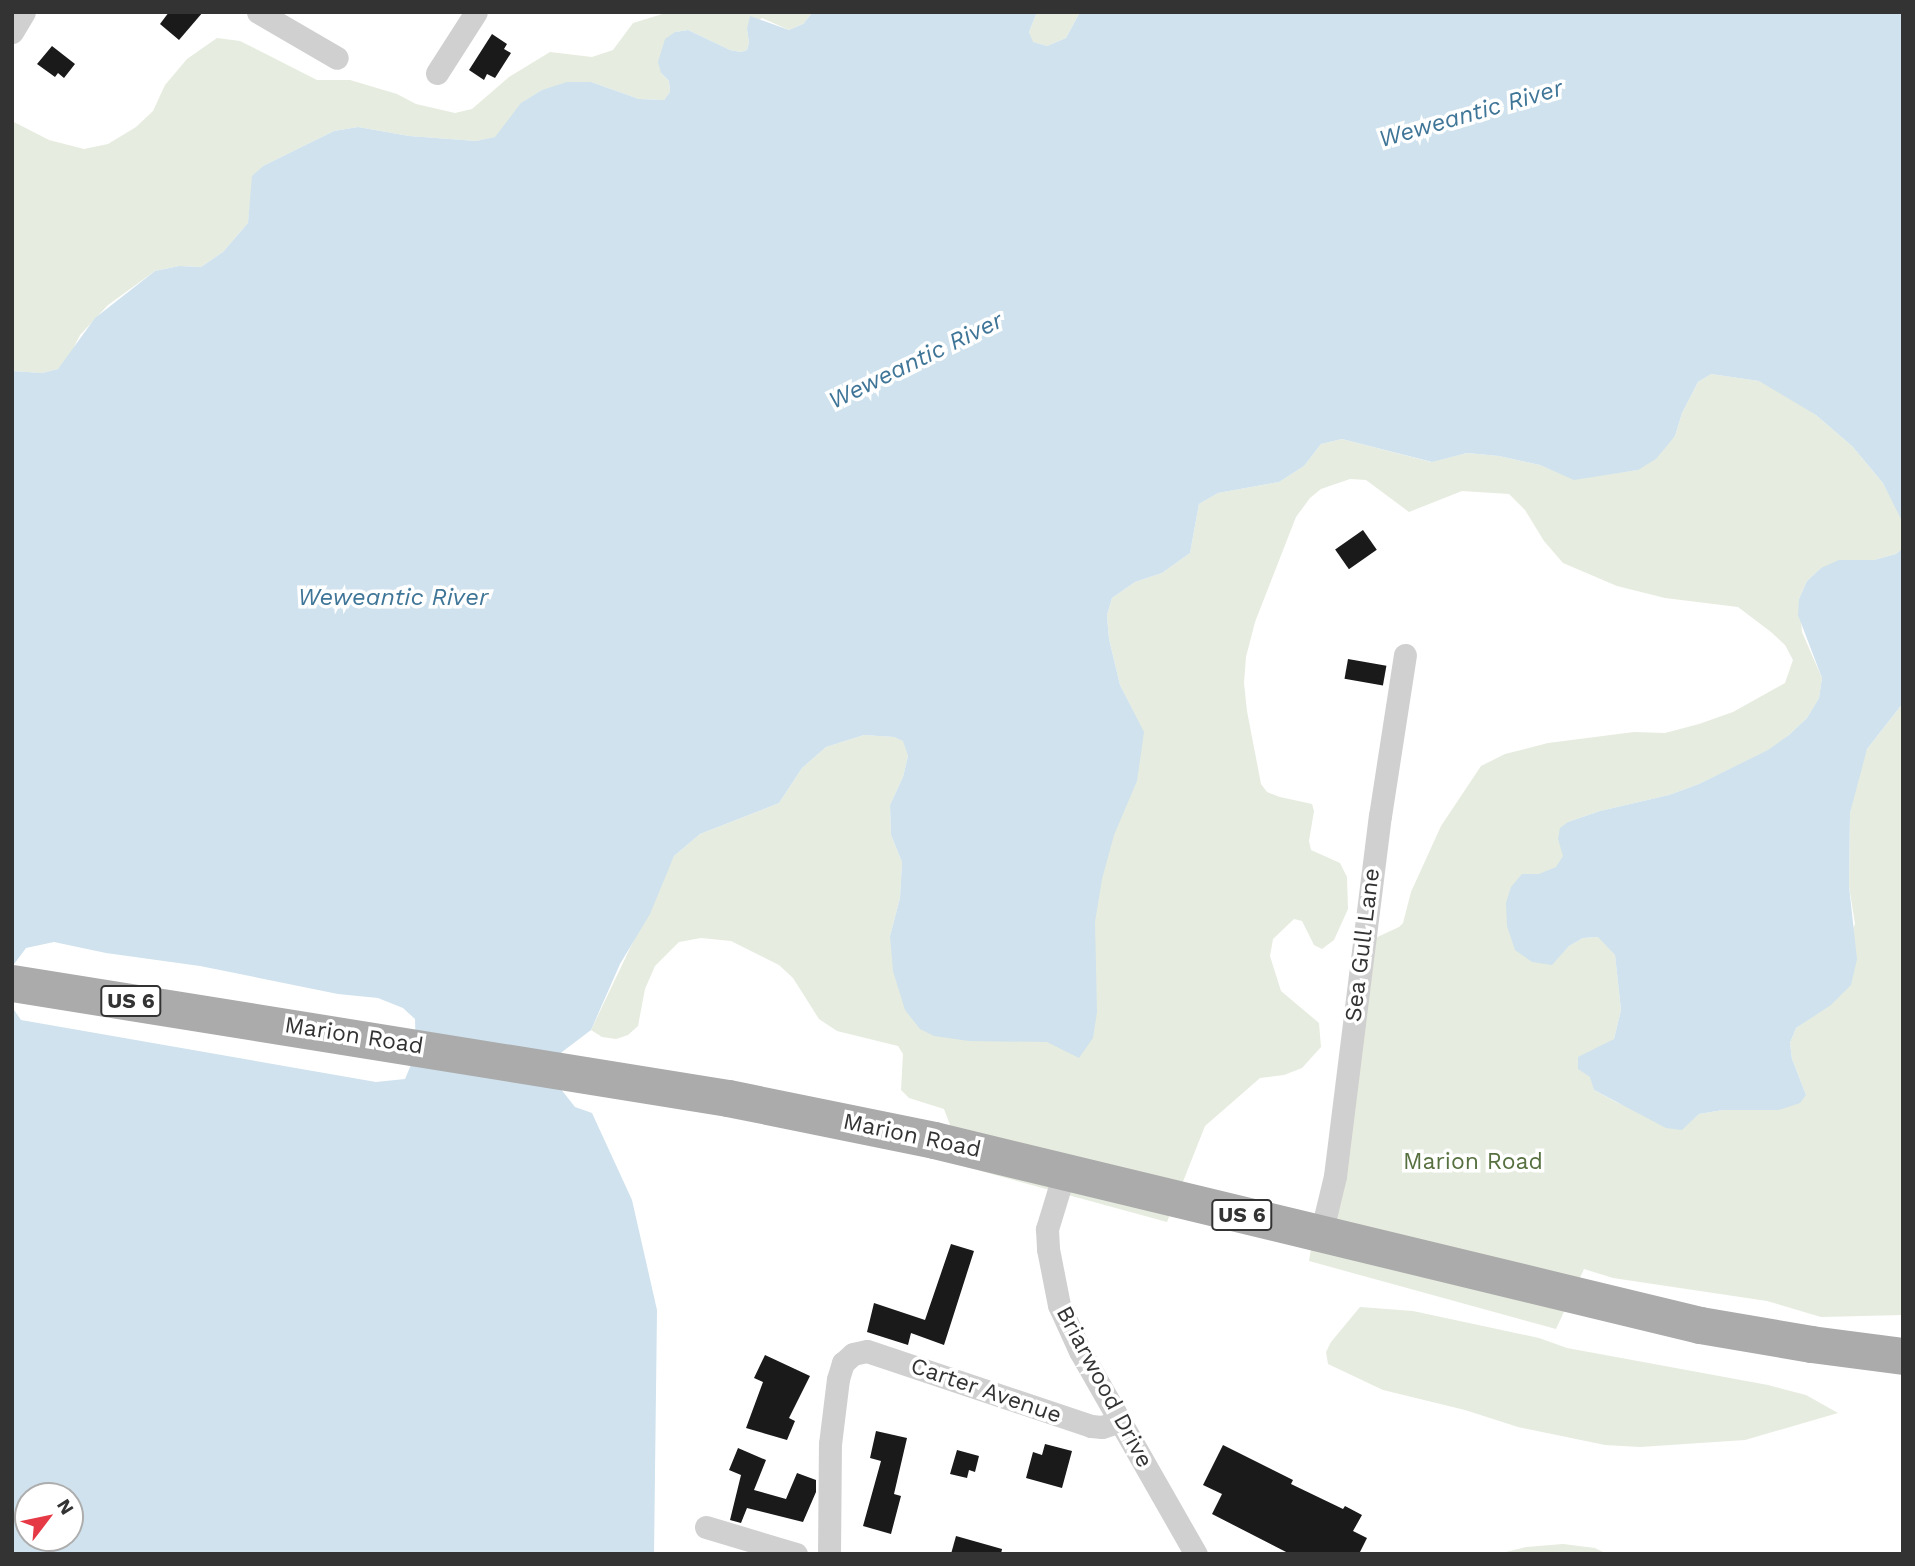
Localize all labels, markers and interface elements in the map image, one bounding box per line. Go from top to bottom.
water label: Weweantic River [1375,74,1567,154]
water label: Weweantic River [824,306,1008,416]
water label: Weweantic River [298,584,488,612]
street label: Sea Gull Lane [1340,866,1386,1024]
road number: US 6 [100,984,162,1018]
street label: Marion Road [283,1011,425,1061]
street label: Marion Road [841,1108,983,1164]
park label: Marion Road [1403,1148,1543,1176]
road number: US 6 [1210,1198,1274,1232]
street label: Briarwood Drive [1050,1302,1158,1472]
street label: Carter Avenue [906,1352,1066,1430]
north arrow [14,1482,84,1552]
text: N [52,1495,79,1519]

